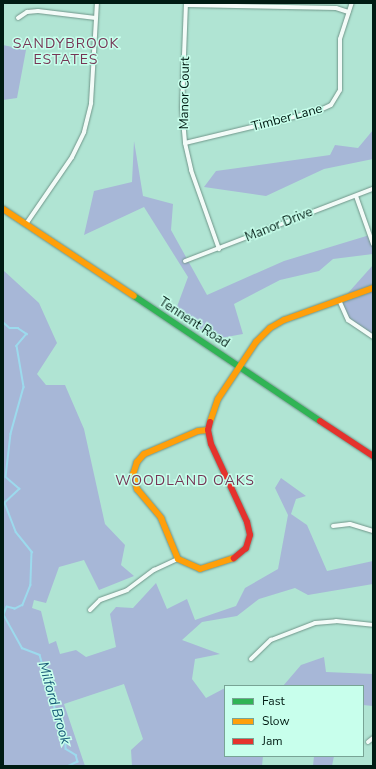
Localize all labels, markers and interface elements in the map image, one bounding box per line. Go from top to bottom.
district label: SANDYBROOK ESTATES [13,36,119,68]
street label: Manor Court [177,56,193,130]
street label: Timber Lane [250,101,324,135]
street label: Manor Drive [243,204,315,246]
street label: Tennent Road [156,294,232,352]
district label: WOODLAND OAKS [115,473,255,489]
water label: Milford Brook [34,660,74,746]
legend [224,685,364,757]
text: Fast [262,693,285,709]
text: Slow [262,713,290,729]
text: Jam [262,733,283,749]

